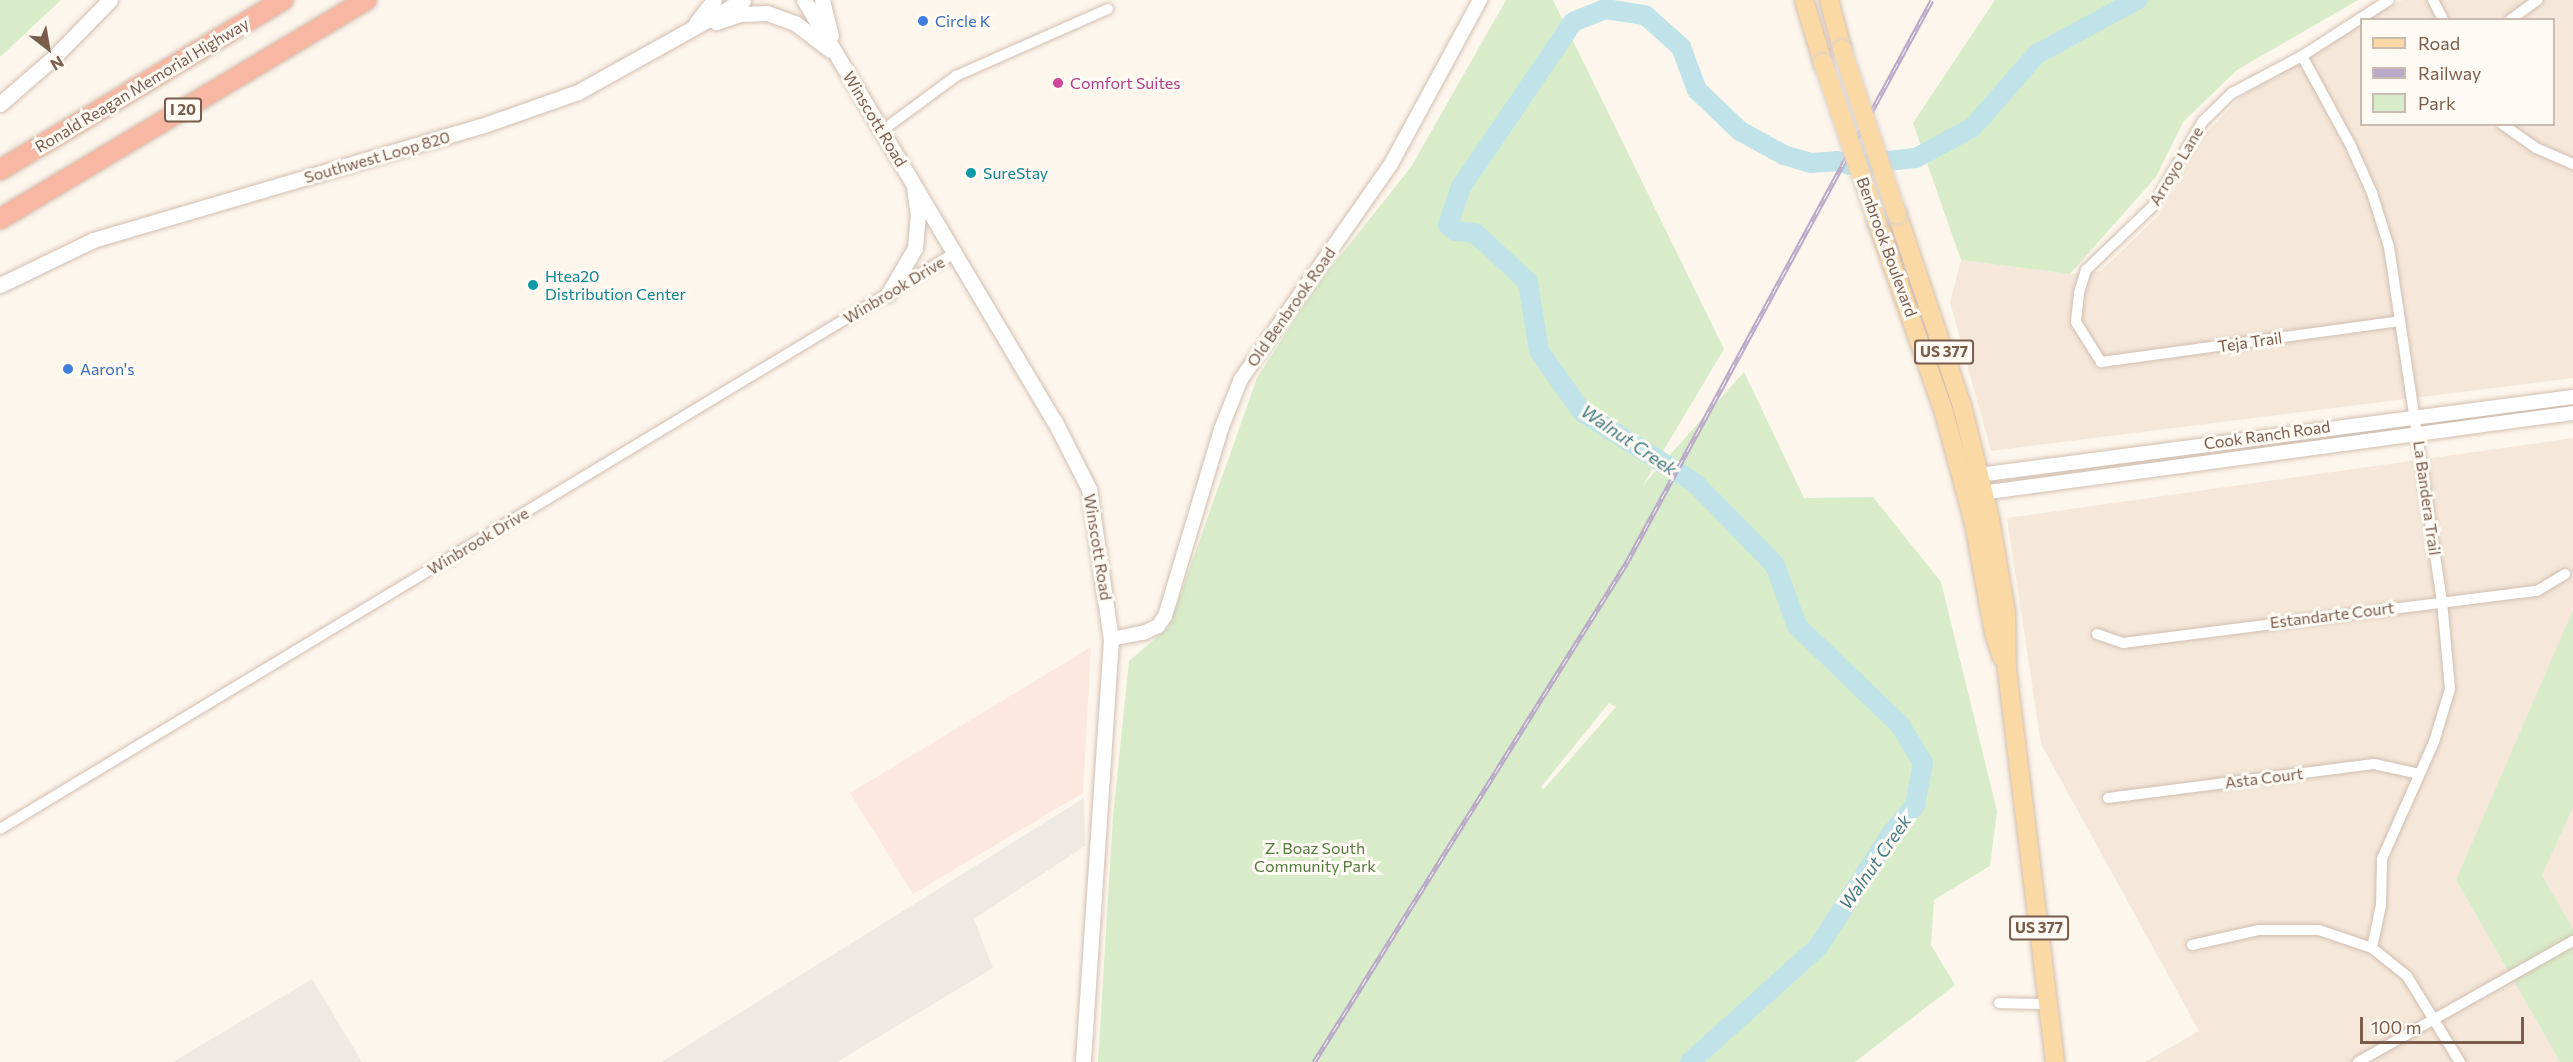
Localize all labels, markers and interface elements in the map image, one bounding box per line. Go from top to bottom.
place label: Circle K [935,11,990,31]
street label: Ronald Reagan Memorial Highway [32,13,252,157]
marker: Circle K [916,14,930,28]
north arrow [18,18,78,78]
legend [2360,18,2555,126]
text: Road [2418,32,2460,54]
text: N [47,53,68,75]
text: Railway [2418,62,2481,84]
street label: Winscott Road [839,68,911,170]
place label: Comfort Suites [1070,73,1181,93]
marker: Comfort Suites [1051,76,1065,90]
text: Park [2418,92,2456,114]
road number: I 20 [164,98,202,122]
street label: Arroyo Lane [2145,123,2207,209]
street label: Southwest Loop 820 [302,127,452,187]
place label: SureStay [983,163,1048,183]
marker: SureStay [964,166,978,180]
street label: Benbrook Boulevard [1853,175,1921,319]
street label: Old Benbrook Road [1243,244,1339,370]
street label: Winbrook Drive [840,252,948,328]
place label: Htea20 Distribution Center [545,266,686,304]
marker: Htea20 Distribution Center [526,278,540,292]
street label: Teja Trail [2217,328,2283,356]
road number: US 377 [1914,340,1974,364]
place label: Aaron's [80,359,135,379]
marker: Aaron's [61,362,75,376]
water label: Walnut Creek [1577,400,1681,480]
street label: Cook Ranch Road [2203,417,2331,453]
street label: La Bandera Trail [2409,439,2445,557]
street label: Winscott Road [1080,492,1116,602]
street label: Winbrook Drive [424,503,532,579]
street label: Estandarte Court [2269,598,2395,632]
street label: Asta Court [2224,764,2304,792]
water label: Walnut Creek [1834,811,1916,913]
park label: Z. Boaz South Community Park [1254,838,1376,876]
road number: US 377 [2009,916,2069,940]
scale bar [2363,1005,2526,1043]
text: 100 m [2371,1016,2421,1038]

